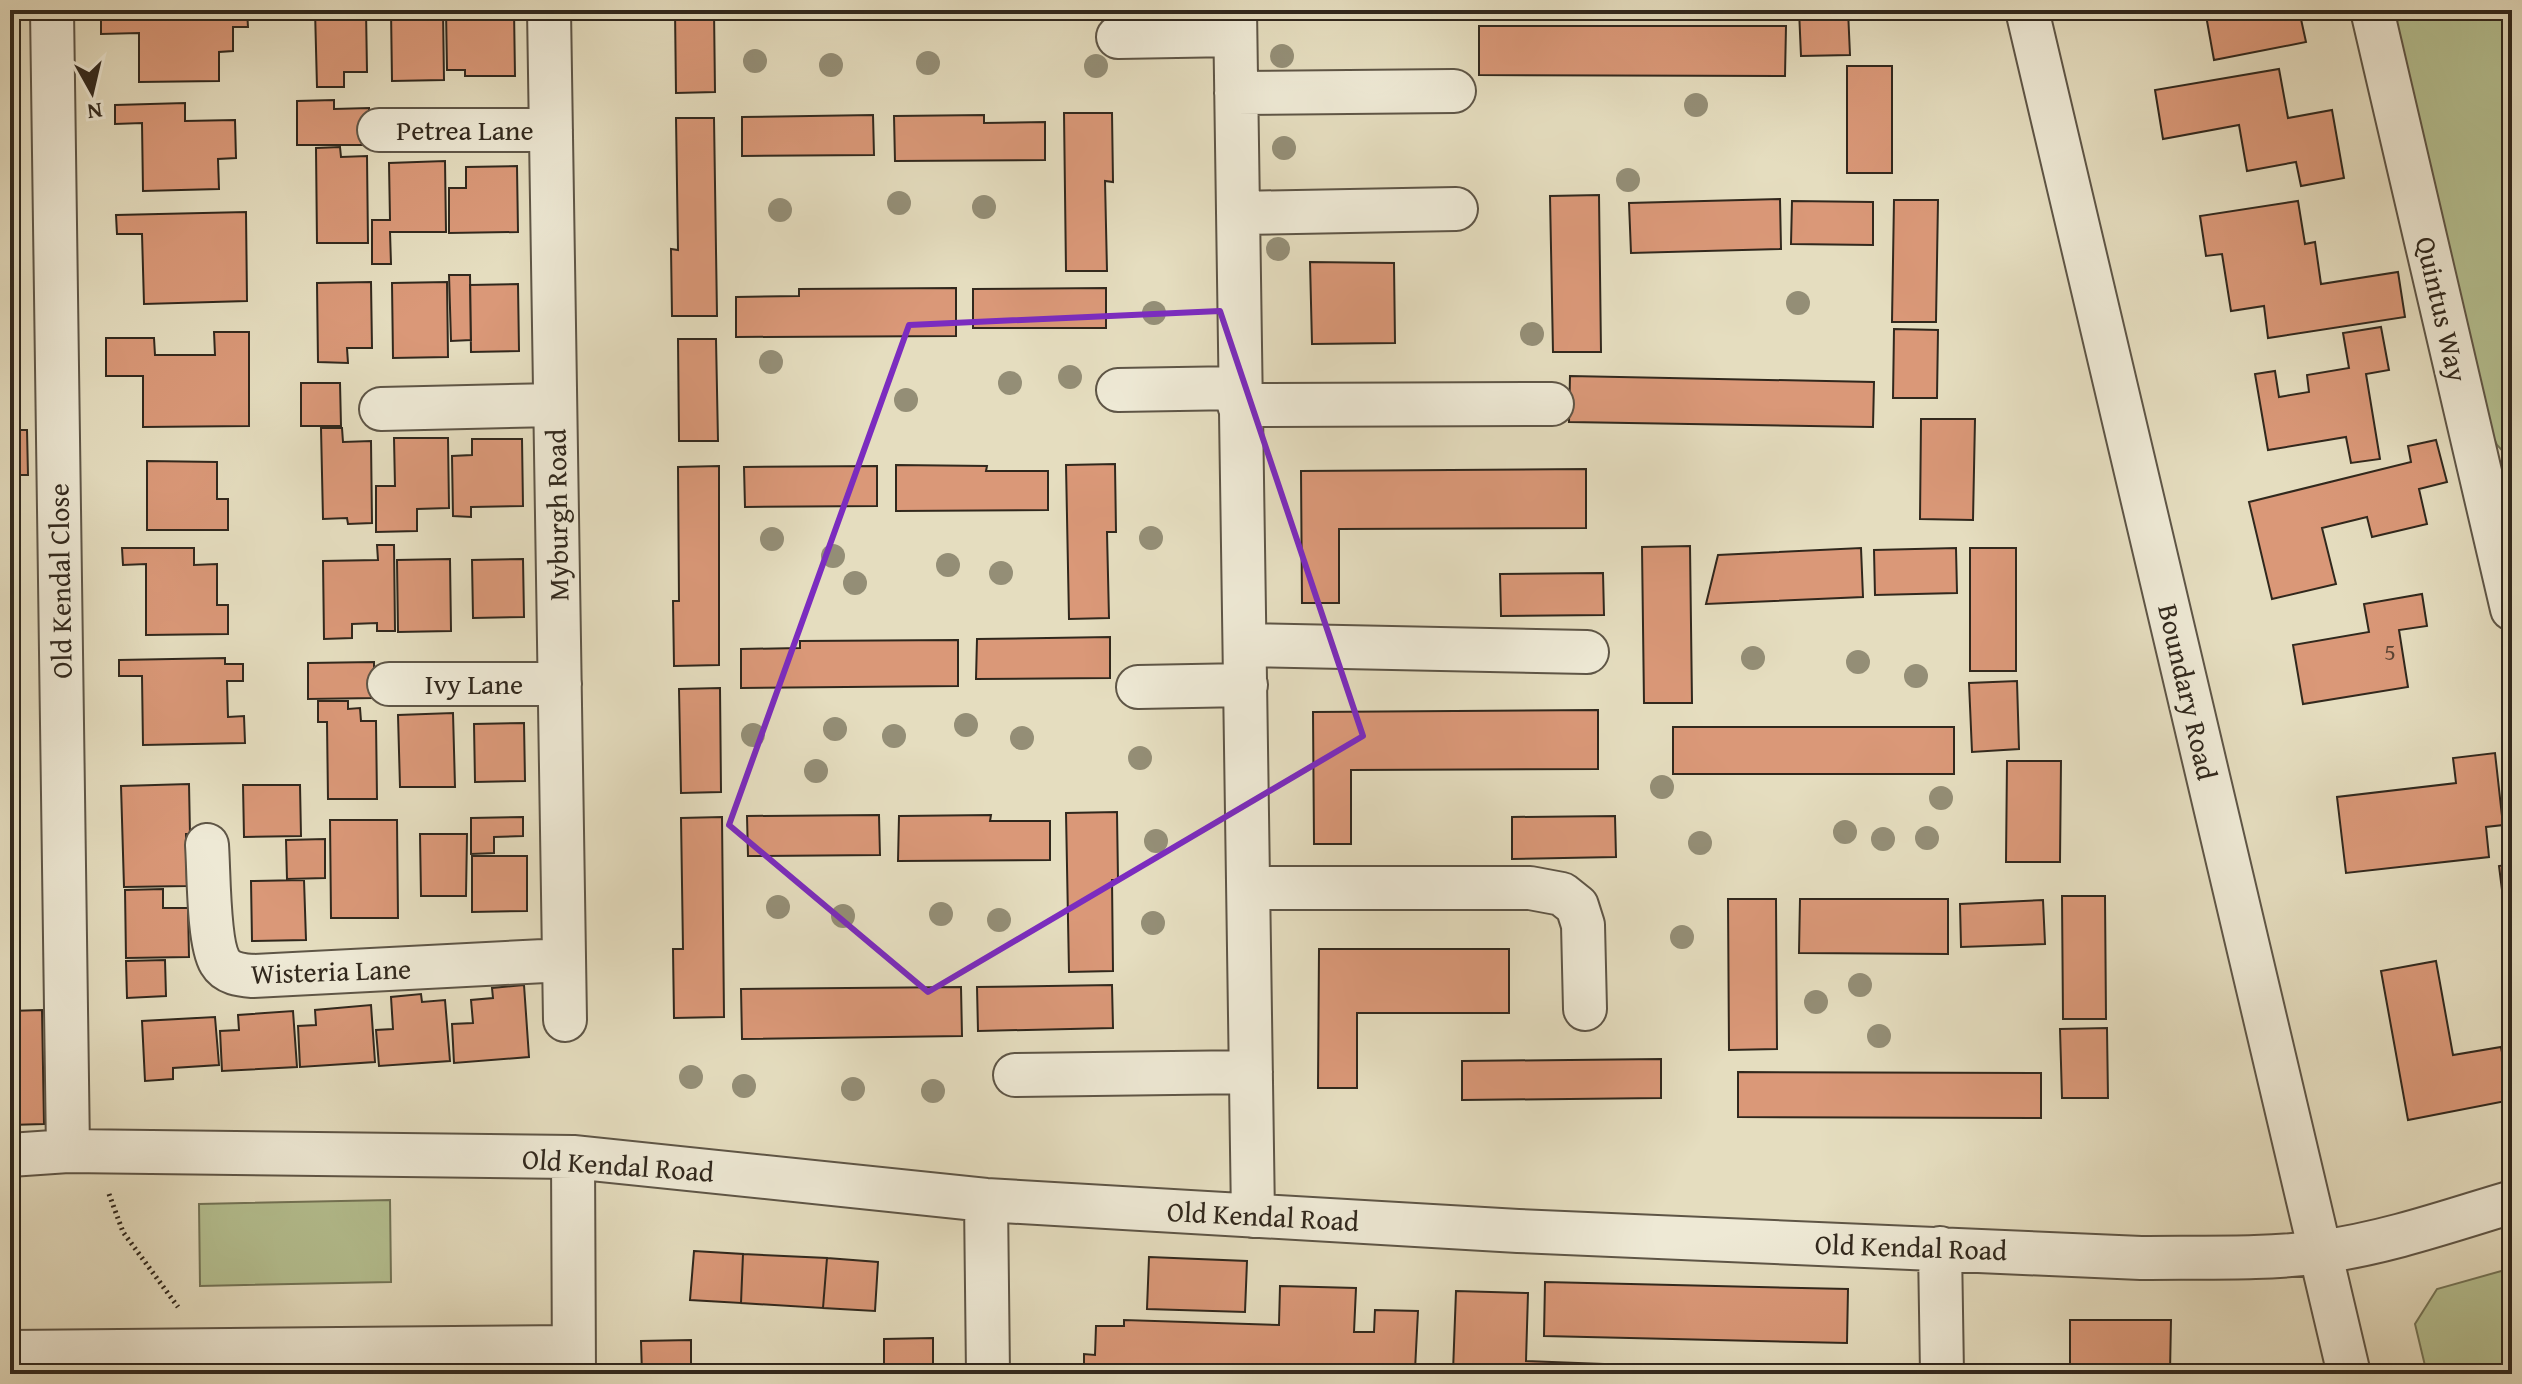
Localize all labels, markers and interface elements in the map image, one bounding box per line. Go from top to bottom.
north arrow [52,52,132,132]
text: N [85,95,104,129]
street label: Petrea Lane [396,109,534,150]
street label: Quintus Way [2406,232,2479,386]
street label: Myburgh Road [534,428,579,602]
street label: Old Kendal Close [37,483,82,679]
street label: Boundary Road [2148,600,2229,784]
house number: 5 [2384,634,2396,669]
street label: Ivy Lane [425,663,523,704]
street label: Wisteria Lane [250,947,412,994]
street label: Old Kendal Road [521,1137,715,1192]
street label: Old Kendal Road [1166,1190,1360,1241]
street label: Old Kendal Road [1814,1223,2008,1270]

